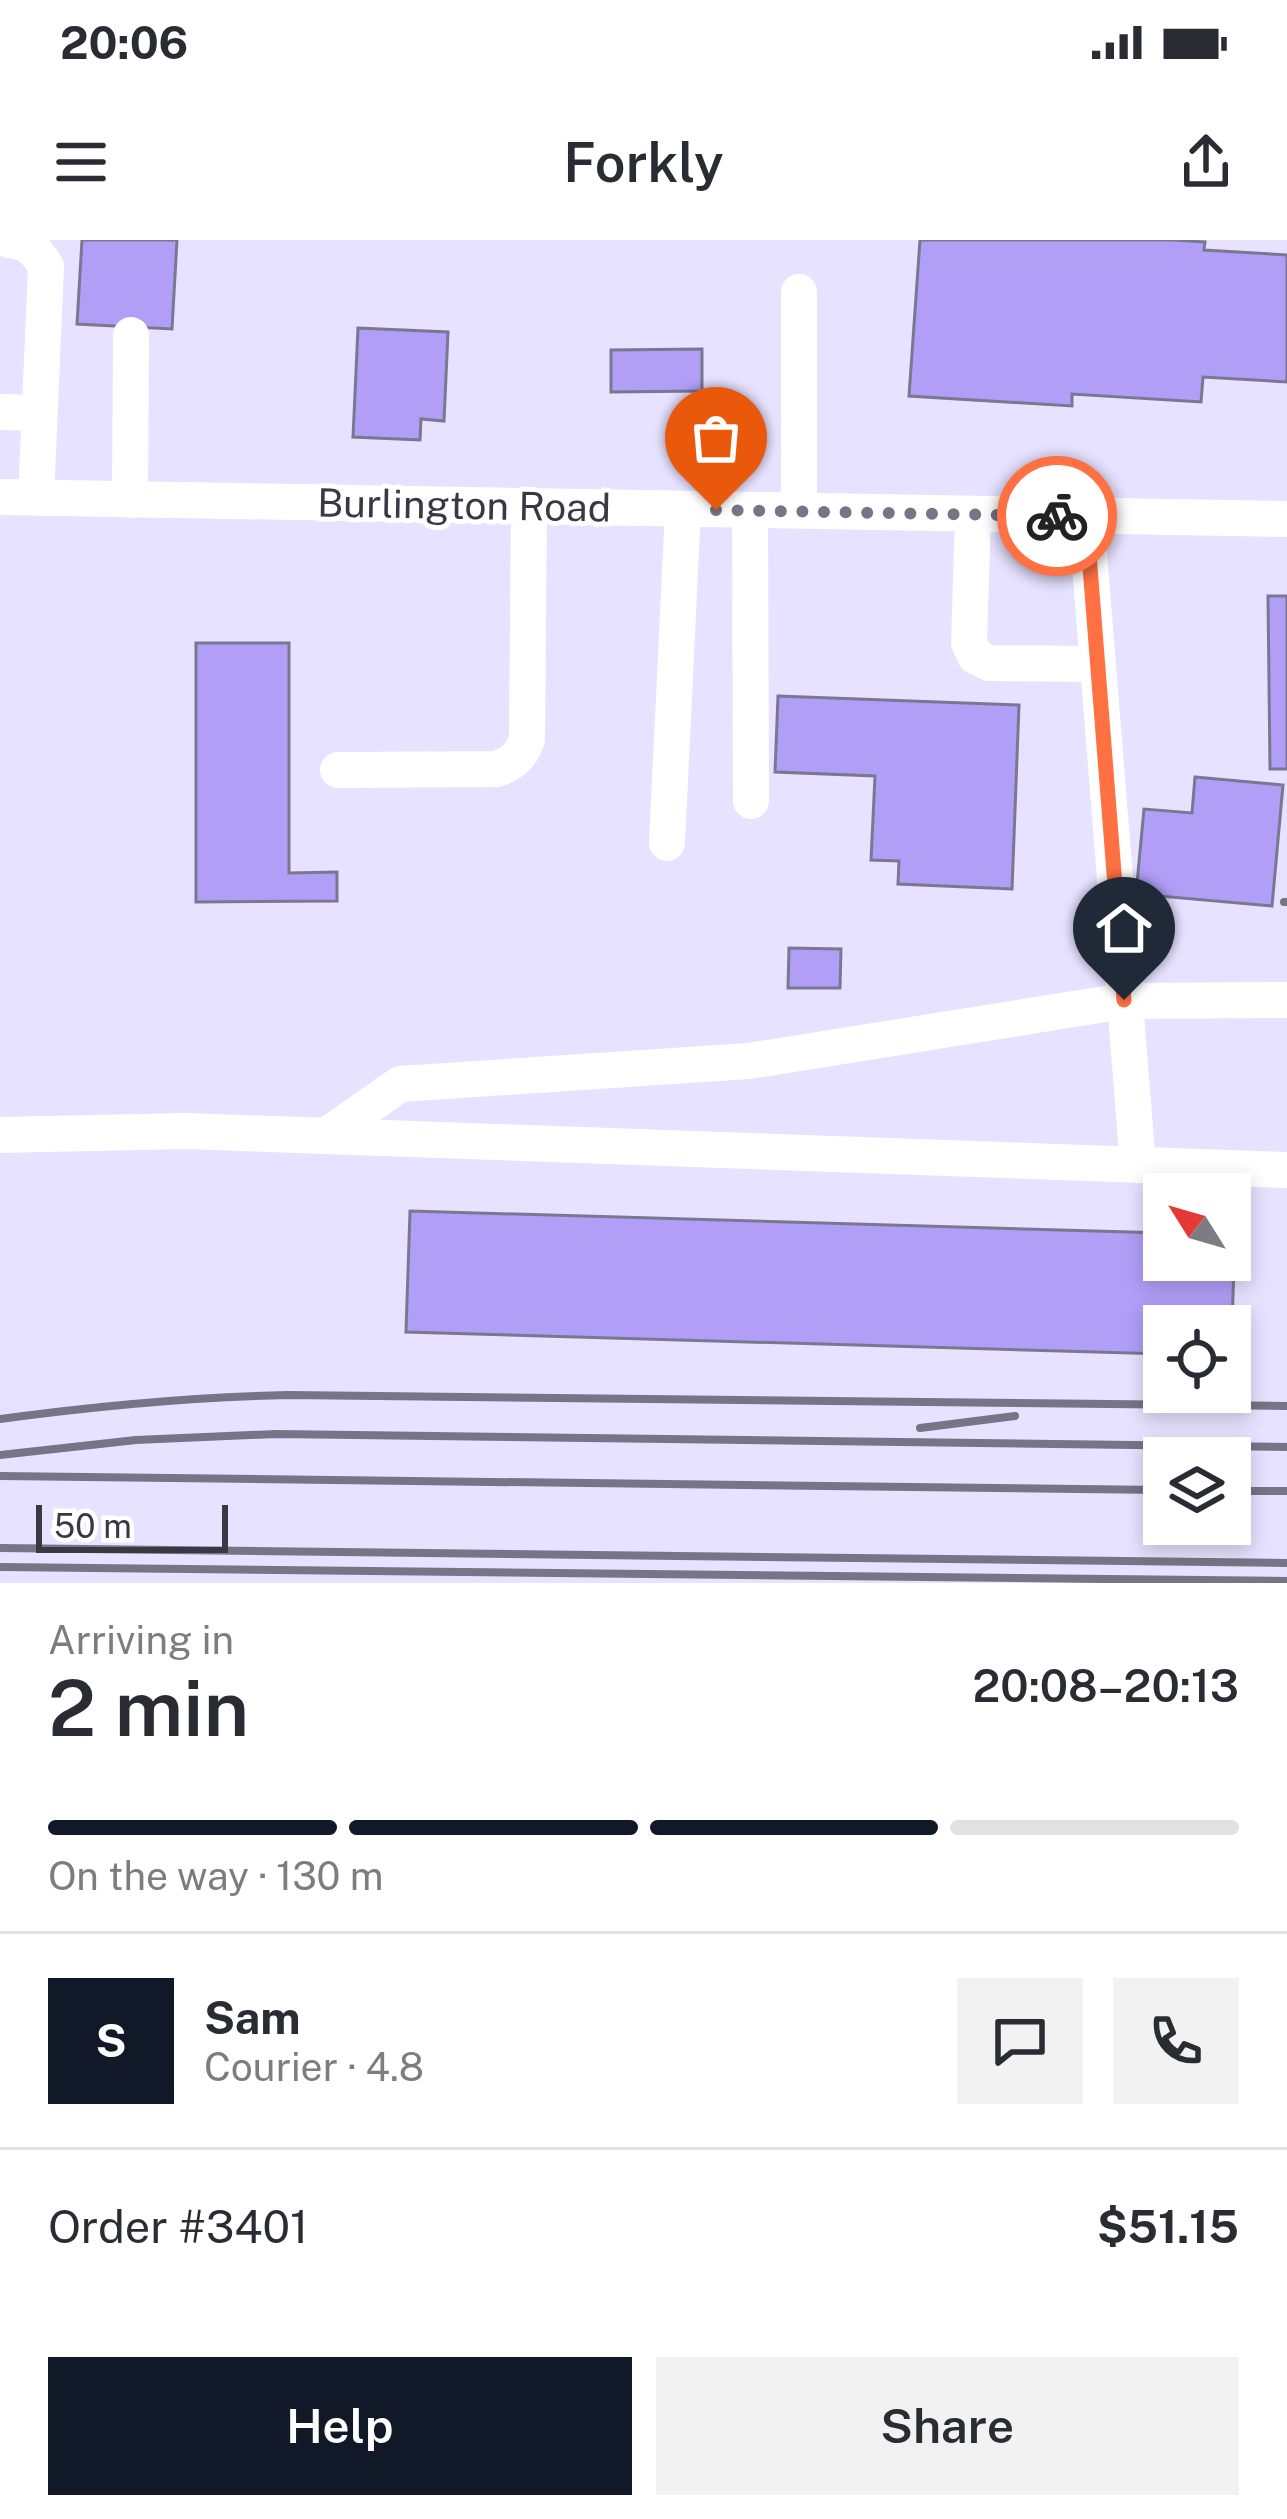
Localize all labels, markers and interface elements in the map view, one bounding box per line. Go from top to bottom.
text: 20:06 [60,16,188,69]
icon: menu [48,129,114,195]
icon: share [1173,129,1239,195]
text: Forkly [563,131,724,194]
pin [665,387,767,510]
icon: bag [683,405,749,471]
courier [997,456,1117,576]
street label: Burlington Road [317,479,611,531]
icon: bike [1024,483,1090,549]
pin [1073,877,1175,1000]
icon: home [1091,895,1157,961]
north arrow [1143,1173,1251,1281]
map controls [1143,1173,1251,1545]
button: locate [1143,1305,1251,1413]
button: layers [1143,1437,1251,1545]
scale bar [36,1499,228,1552]
text: 50 m [54,1507,132,1545]
text: Arriving in [48,1617,234,1663]
text: 20:08–20:13 [973,1659,1239,1712]
text: 2 min [48,1662,249,1754]
text: On the way · 130 m [48,1853,384,1899]
button: chat [957,1978,1083,2104]
button: phone [1113,1978,1239,2104]
text: Sam [204,1991,301,2044]
text: S [95,2014,127,2067]
text: Courier · 4.8 [204,2044,424,2090]
text: Order #3401 [48,2200,308,2253]
text: $51.15 [1097,2200,1239,2253]
button: Help [48,2357,632,2495]
button: Share [656,2357,1239,2495]

